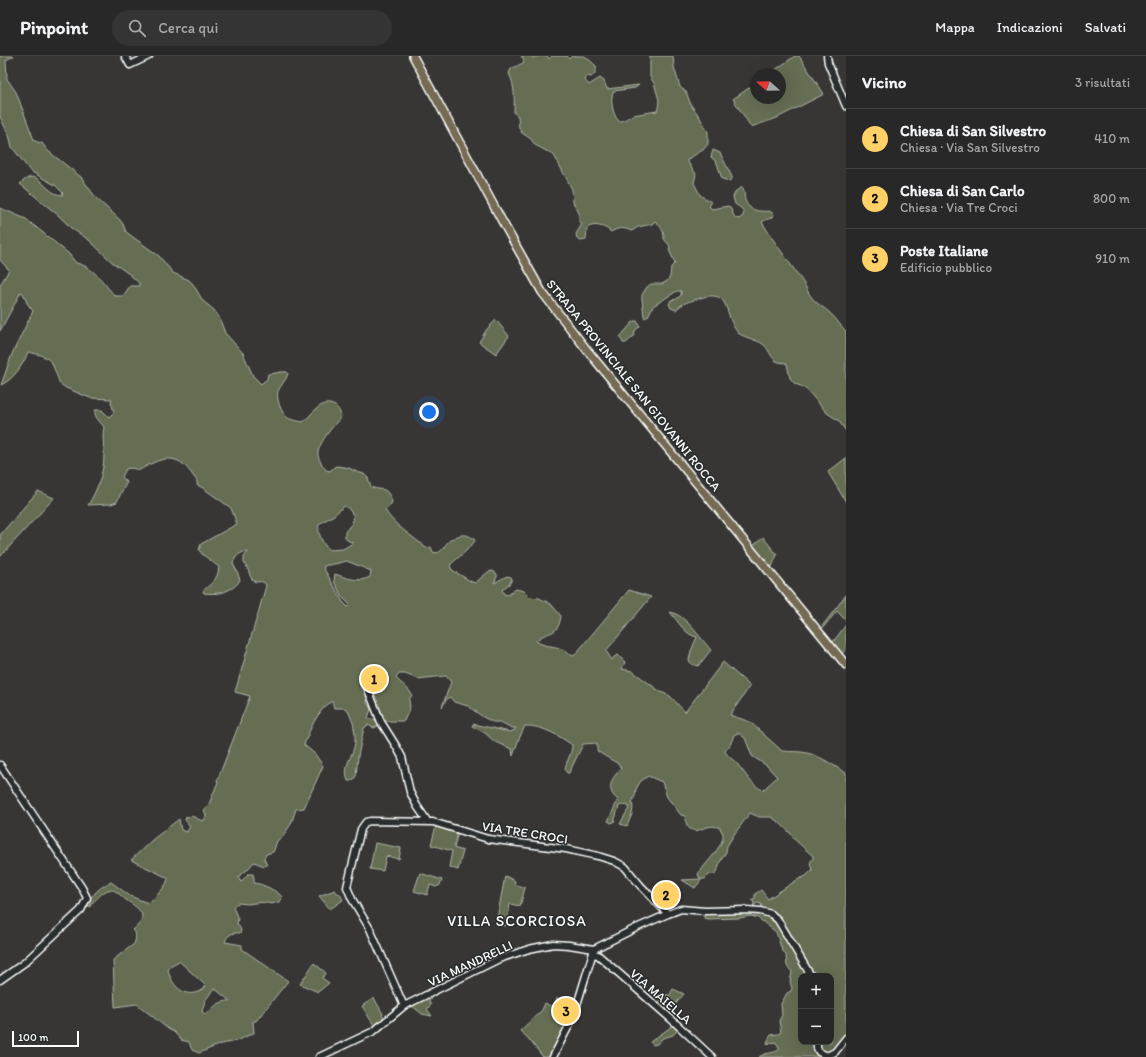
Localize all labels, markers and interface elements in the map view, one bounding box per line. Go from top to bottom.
search box [112,10,392,46]
text: Pinpoint [20,16,88,39]
icon: search [126,17,148,39]
text: Cerca qui [158,19,218,37]
text: Mappa [935,19,975,36]
text: Indicazioni [997,19,1063,36]
text: Salvati [1085,19,1126,36]
north arrow [750,68,786,104]
text: Vicino [862,72,906,92]
text: 3 risultati [1075,75,1130,90]
text: Chiesa di San Silvestro [900,122,1046,140]
text: 1 [872,131,878,146]
text: 410 m [1094,131,1130,146]
text: Chiesa · Via San Silvestro [900,140,1040,155]
text: Chiesa di San Carlo [900,182,1025,200]
text: 2 [872,191,878,206]
text: 800 m [1093,191,1130,206]
text: Chiesa · Via Tre Croci [900,200,1018,215]
text: Poste Italiane [900,242,988,260]
text: 3 [871,251,879,266]
text: 910 m [1095,251,1130,266]
text: Edificio pubblico [900,260,992,275]
street label: STRADA PROVINCIALE SAN GIOVANNI ROCCA [543,276,724,495]
your location [419,402,439,422]
pin: 1 [361,664,387,694]
street label: VIA TRE CROCI [481,818,569,847]
pin: 2 [653,880,679,910]
district label: VILLA SCORCIOSA [447,912,587,930]
street label: VIA MANDRELLI [425,937,515,990]
street label: VIA MAIELLA [627,966,695,1027]
map controls [798,973,834,1045]
button: + [798,973,834,1009]
pin: 3 [553,996,579,1026]
button: − [798,1009,834,1045]
scale bar [12,1029,79,1048]
text: 100 m [18,1031,48,1044]

